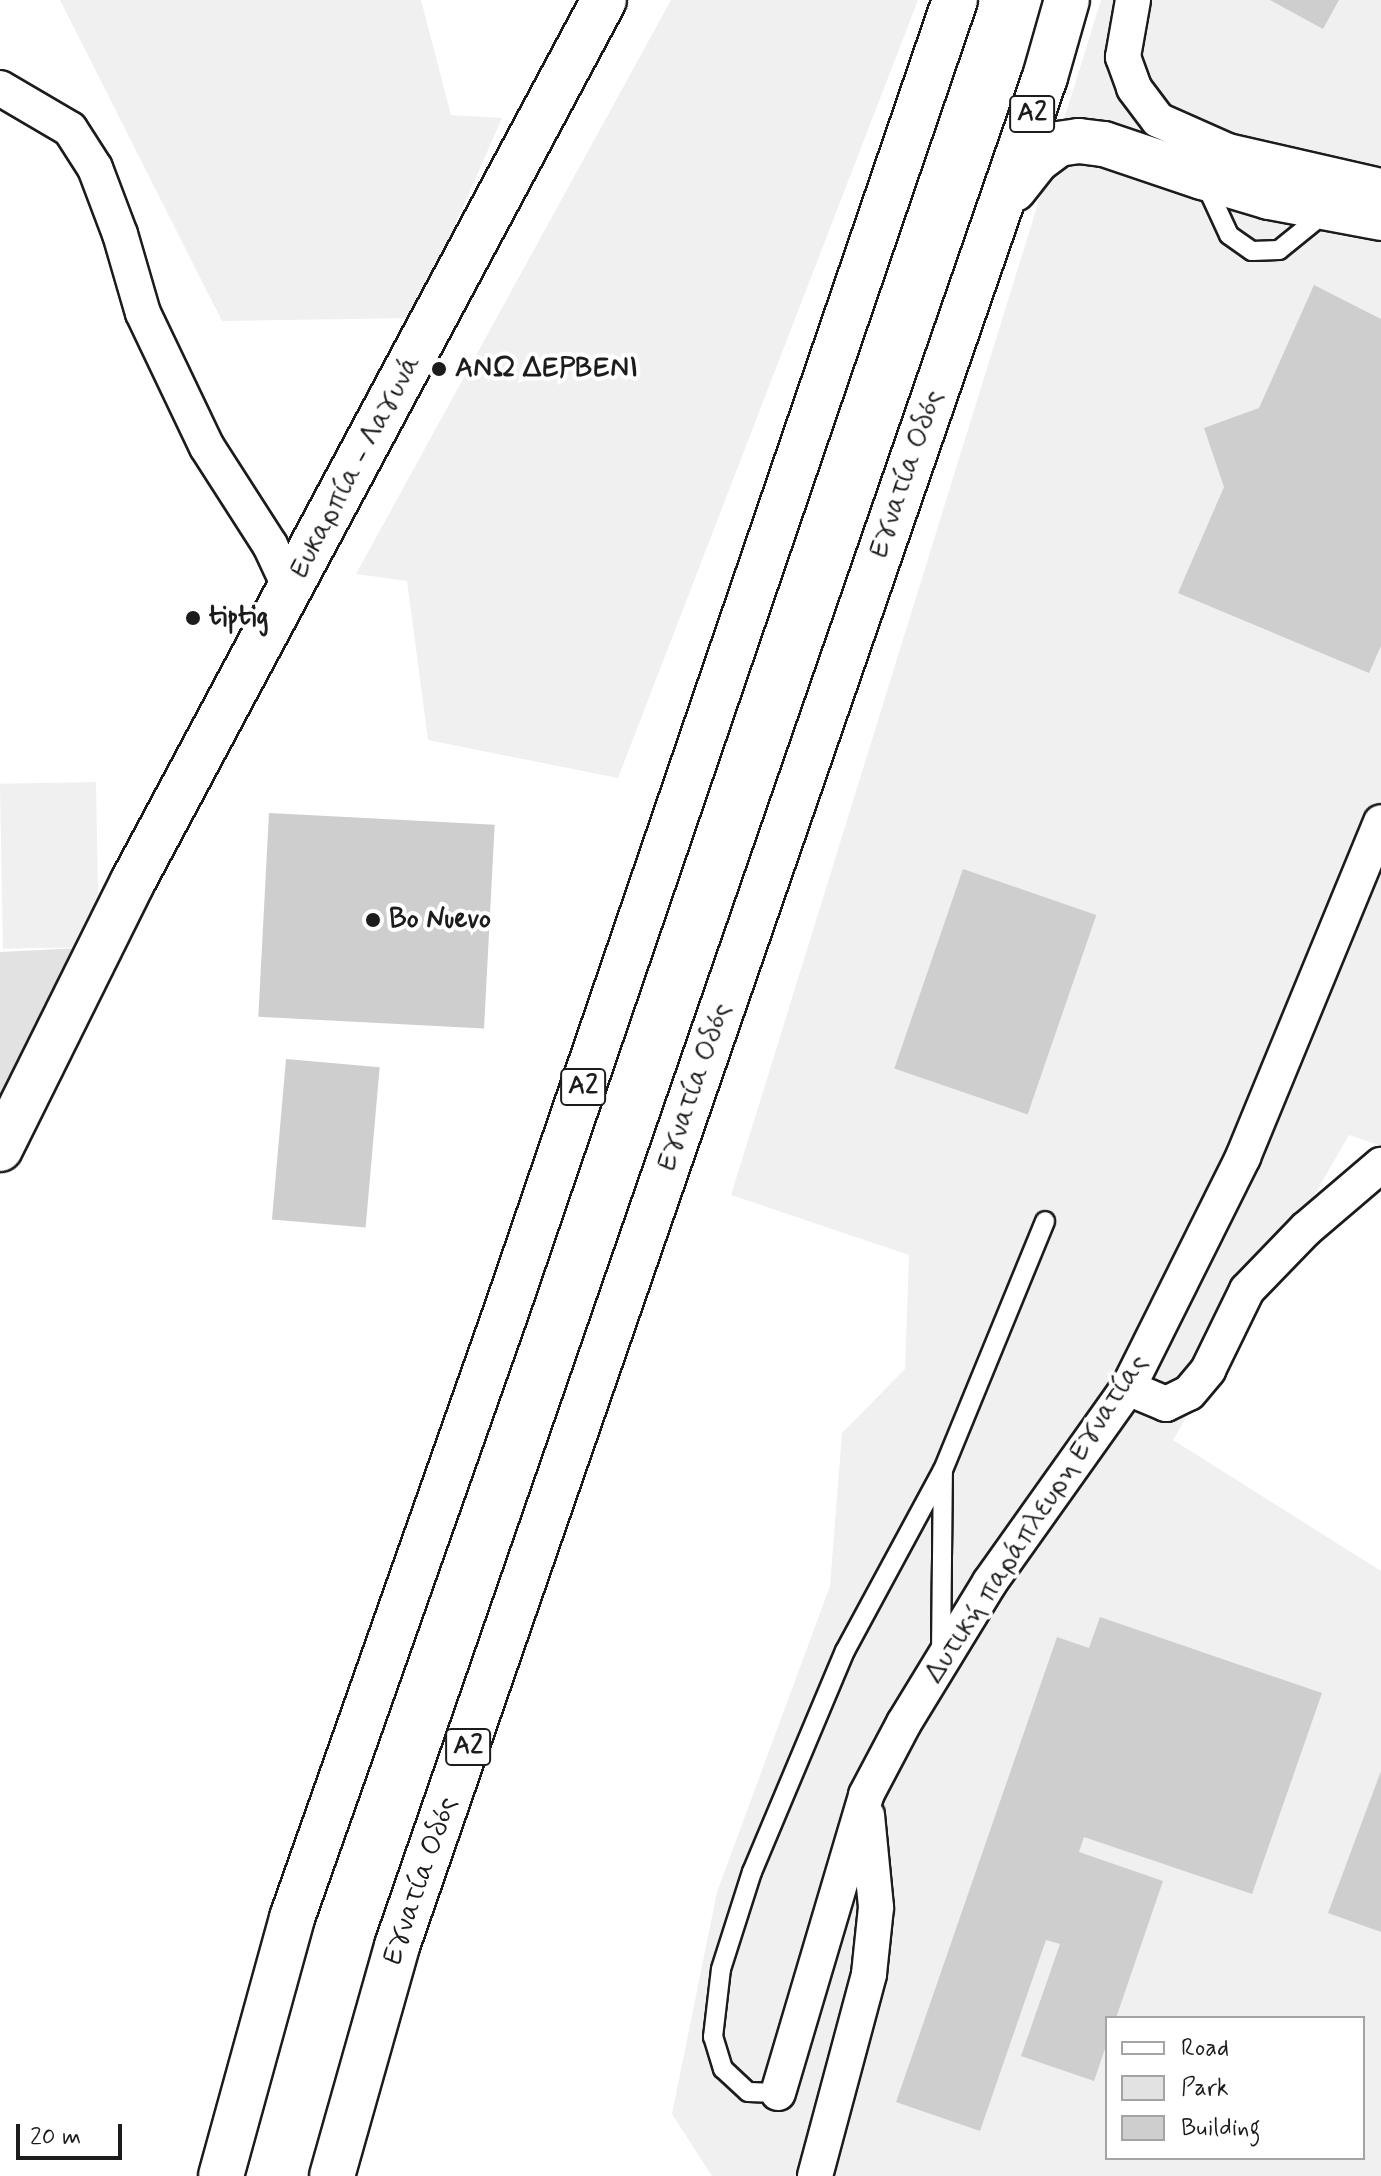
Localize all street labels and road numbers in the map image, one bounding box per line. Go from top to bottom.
road number: Α2 [1008,92,1056,136]
street label: Ευκαρπία - Λαγυνά [283,350,429,584]
street label: Εγνατία Οδός [863,386,951,562]
street label: Εγνατία Οδός [651,999,739,1175]
road number: Α2 [559,1065,607,1109]
street label: Δυτική παράπλευρη Εγνατίας [918,1348,1156,1690]
road number: Α2 [444,1725,492,1769]
street label: Εγνατία Οδός [377,1793,465,1969]

